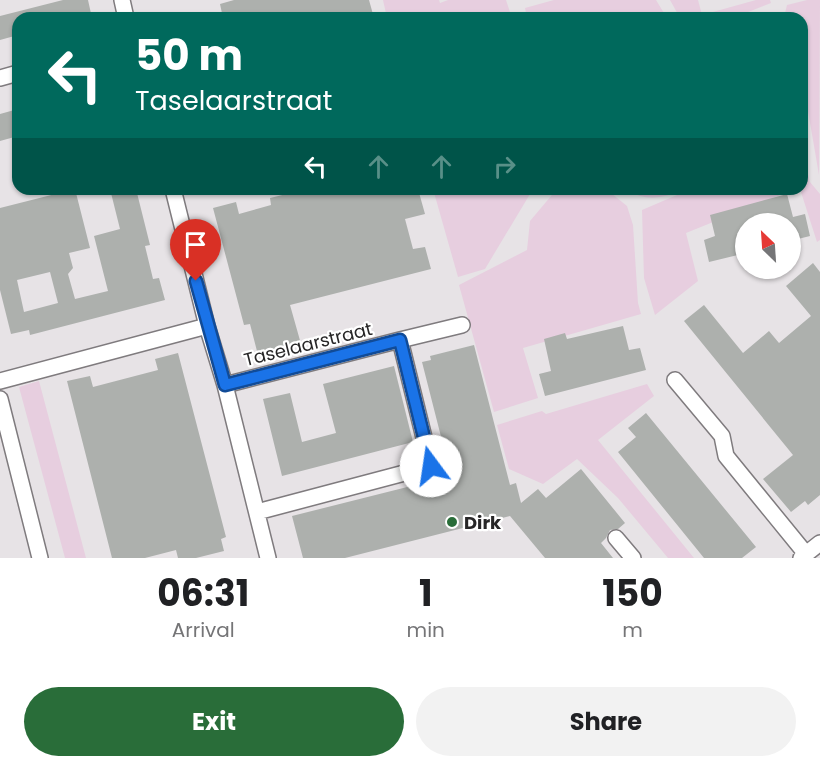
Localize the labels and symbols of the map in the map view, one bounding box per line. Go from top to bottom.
north arrow [735,213,801,279]
pin [170,219,221,281]
street label: Taselaarstraat [241,316,375,372]
position arrow [399,434,463,498]
place label: Dirk [464,510,502,535]
marker: Dirk [445,515,459,529]

